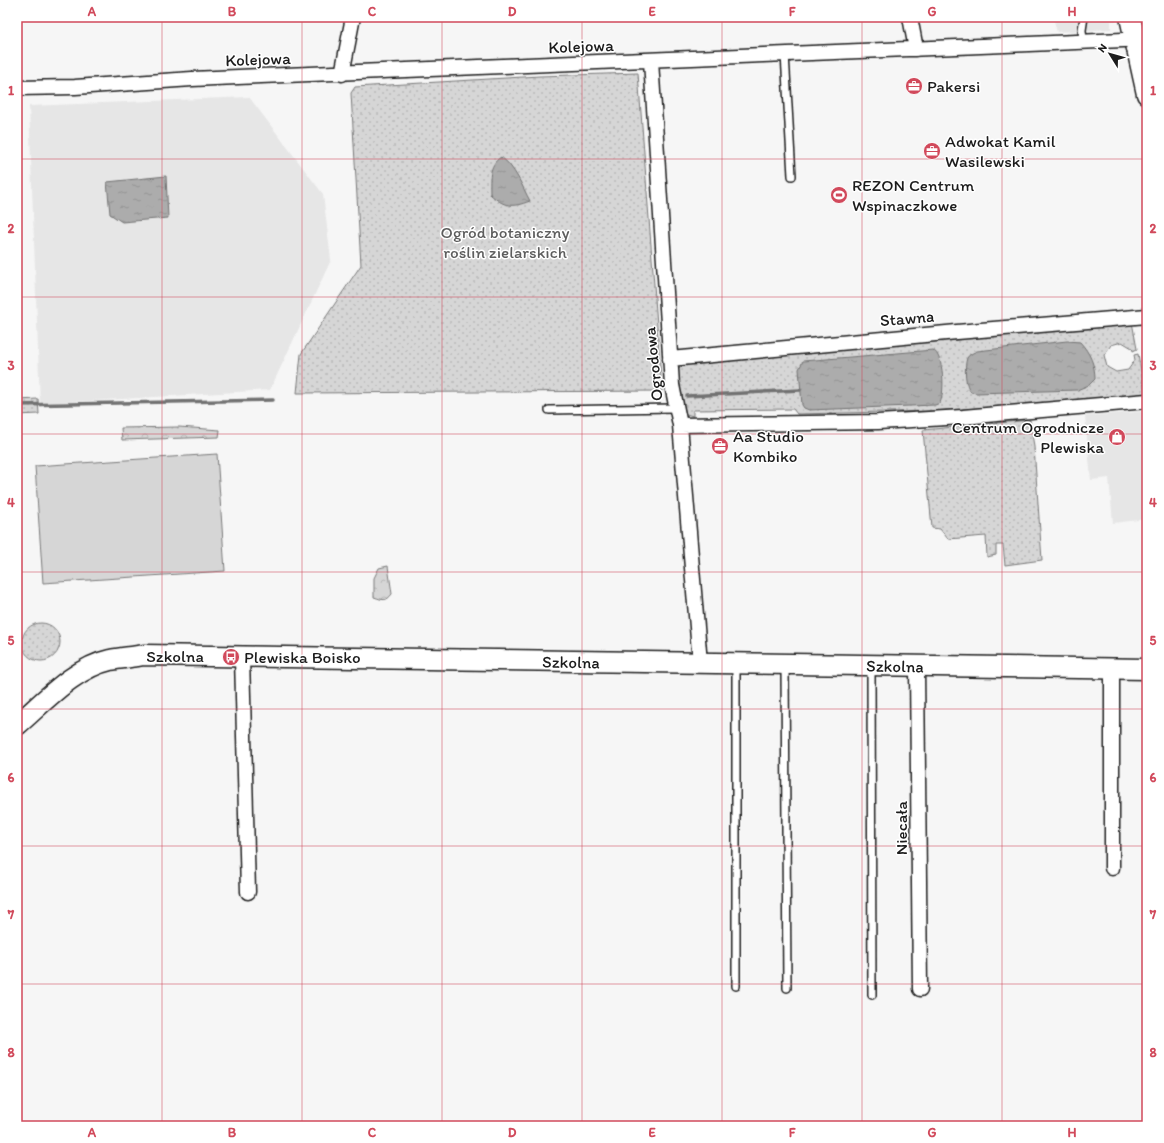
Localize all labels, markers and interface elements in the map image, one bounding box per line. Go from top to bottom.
text: A [87,4,97,19]
text: B [228,4,237,19]
text: C [368,4,377,19]
text: D [508,4,517,19]
text: E [648,4,656,19]
text: F [789,4,796,19]
text: G [928,4,937,19]
text: H [1068,4,1077,19]
north arrow [1090,34,1130,74]
street label: Kolejowa [548,35,614,57]
text: N [1095,41,1110,55]
street label: Kolejowa [225,48,291,70]
office icon: Pakersi [904,76,924,96]
place label: Pakersi [927,76,980,96]
text: 1 [8,83,14,98]
text: 1 [1150,83,1156,98]
place label: Adwokat Kamil Wasilewski [945,131,1056,171]
office icon: Adwokat Kamil Wasilewski [922,141,942,161]
place label: REZON Centrum Wspinaczkowe [852,175,974,215]
sports icon: REZON Centrum Wspinaczkowe [829,185,849,205]
text: 2 [8,221,15,236]
text: 2 [1150,221,1157,236]
park label: Ogród botaniczny roślin zielarskich [441,222,569,262]
street label: Stawna [879,306,935,330]
street label: Ogrodowa [639,326,667,402]
text: 3 [7,358,15,373]
text: 3 [1149,358,1157,373]
place label: Centrum Ogrodnicze Plewiska [952,417,1104,457]
place label: Aa Studio Kombiko [733,426,804,466]
shop icon: Centrum Ogrodnicze Plewiska [1107,427,1127,447]
office icon: Aa Studio Kombiko [710,436,730,456]
text: 4 [7,495,15,510]
text: 4 [1149,495,1157,510]
text: 5 [8,633,15,648]
text: 5 [1150,633,1157,648]
street label: Szkolna [146,646,204,666]
bus stop icon: Plewiska Boisko [221,647,241,667]
place label: Plewiska Boisko [244,647,361,667]
street label: Szkolna [542,651,600,673]
street label: Szkolna [866,655,924,677]
text: 6 [8,770,15,785]
text: 6 [1150,770,1157,785]
street label: Niecała [891,801,911,855]
text: 7 [7,907,15,922]
text: 7 [1149,907,1157,922]
text: 8 [7,1045,15,1060]
text: 8 [1149,1045,1157,1060]
text: A [87,1125,97,1140]
text: B [228,1125,237,1140]
text: C [368,1125,377,1140]
text: D [508,1125,517,1140]
text: E [648,1125,656,1140]
text: F [789,1125,796,1140]
text: G [928,1125,937,1140]
text: H [1068,1125,1077,1140]

